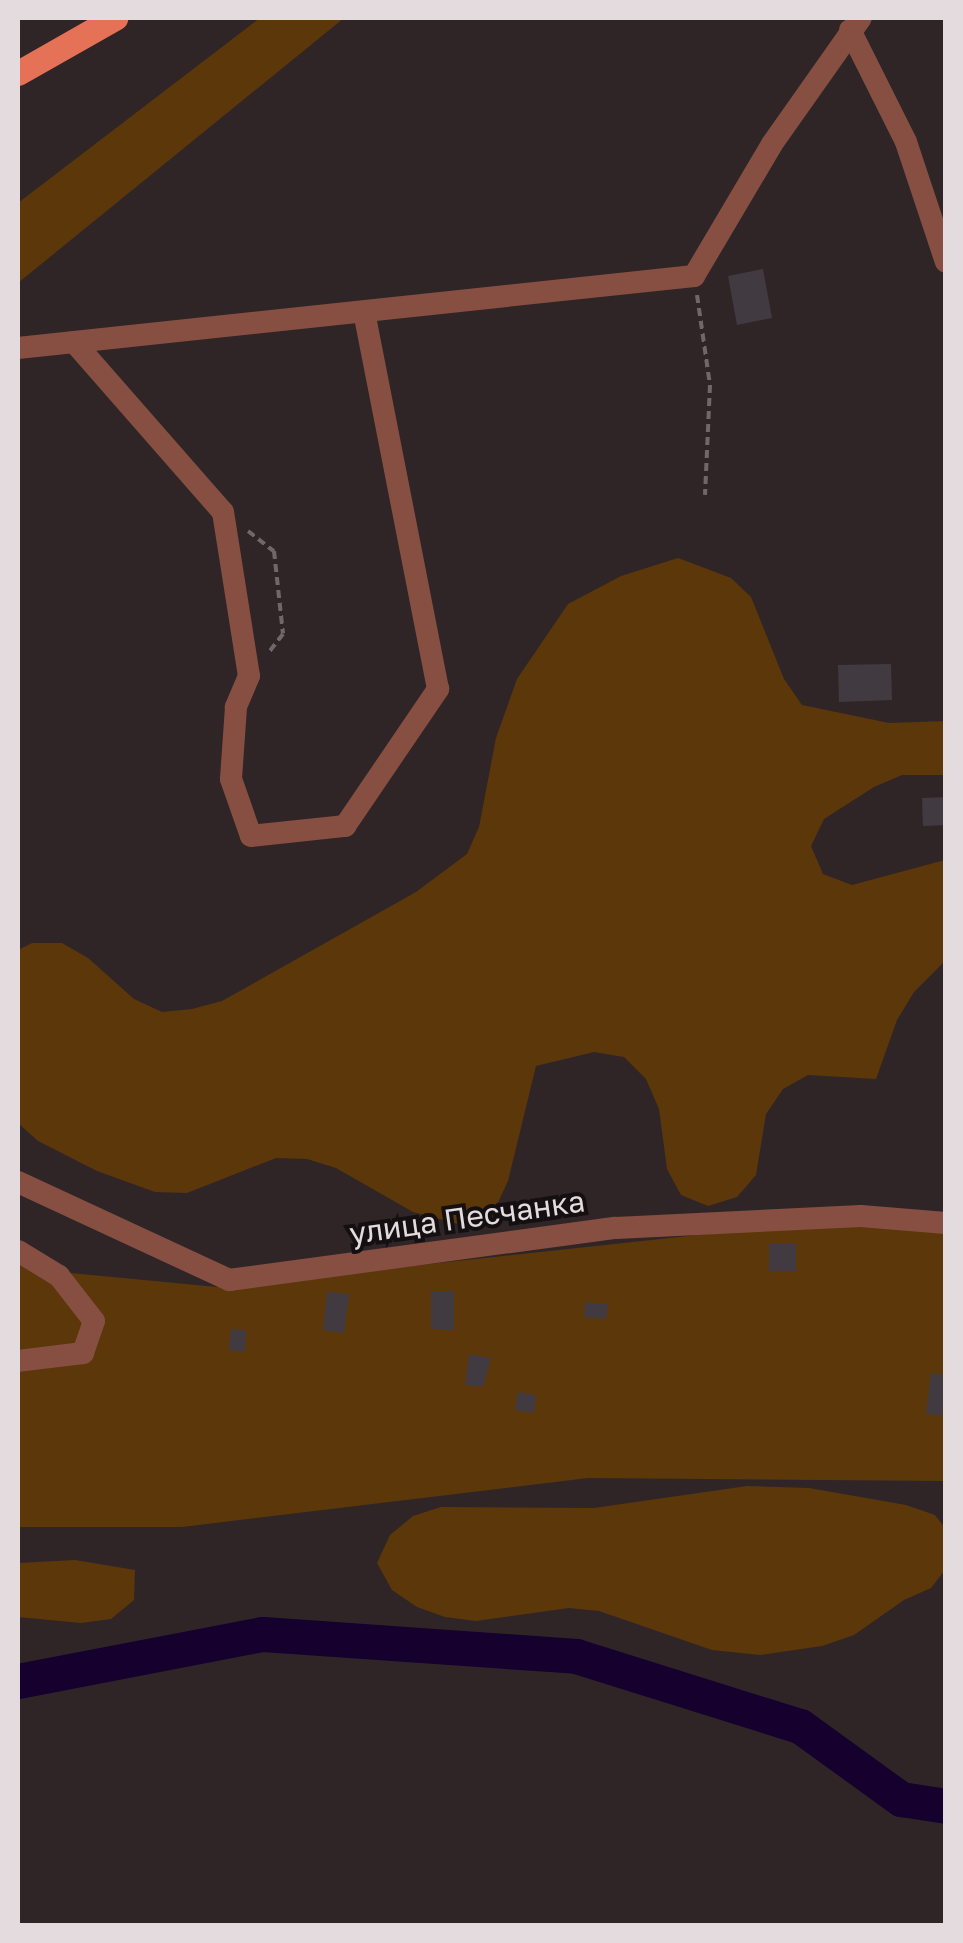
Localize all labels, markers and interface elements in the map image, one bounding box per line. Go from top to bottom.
street label: улица Песчанка [347,1183,587,1251]

